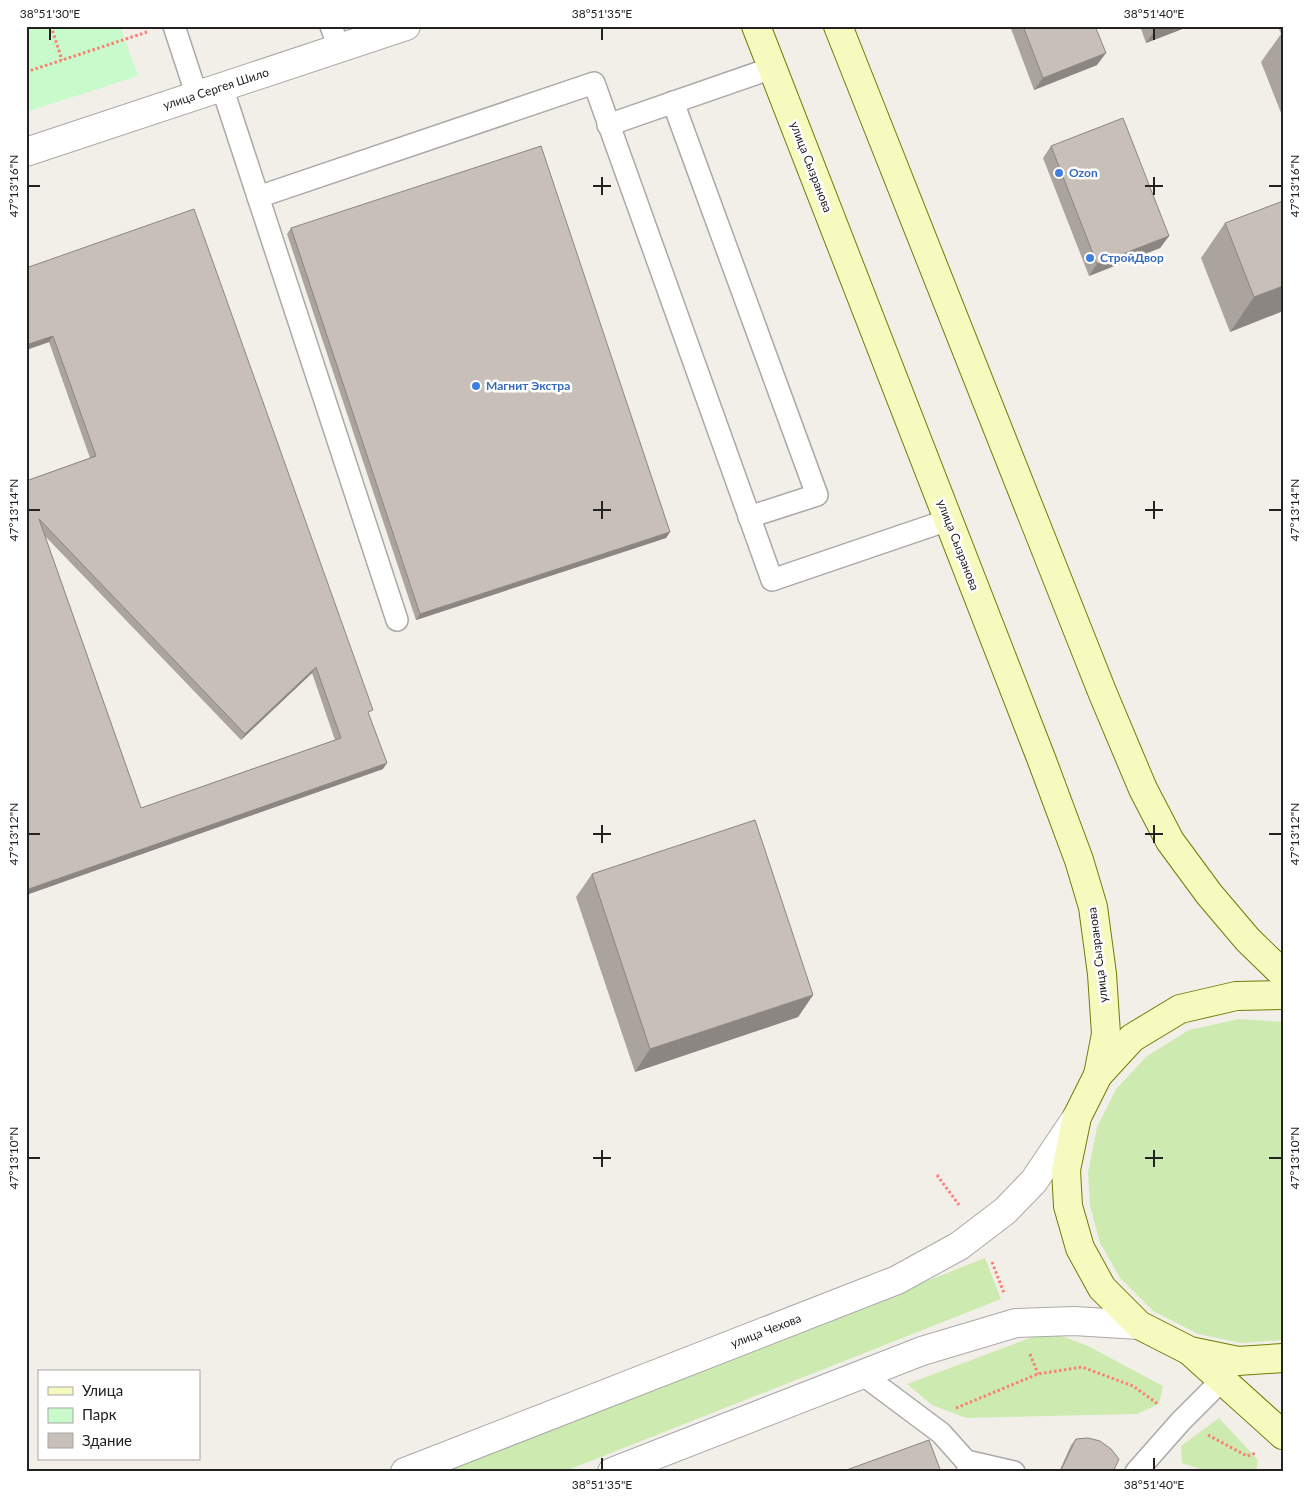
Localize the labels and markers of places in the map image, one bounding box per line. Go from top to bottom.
place label: Ozon [1069,165,1098,180]
marker: Ozon [1053,167,1065,179]
place label: СтройДвор [1100,250,1164,265]
marker: СтройДвор [1084,252,1096,264]
place label: Магнит Экстра [486,378,570,393]
marker: Магнит Экстра [470,380,482,392]

